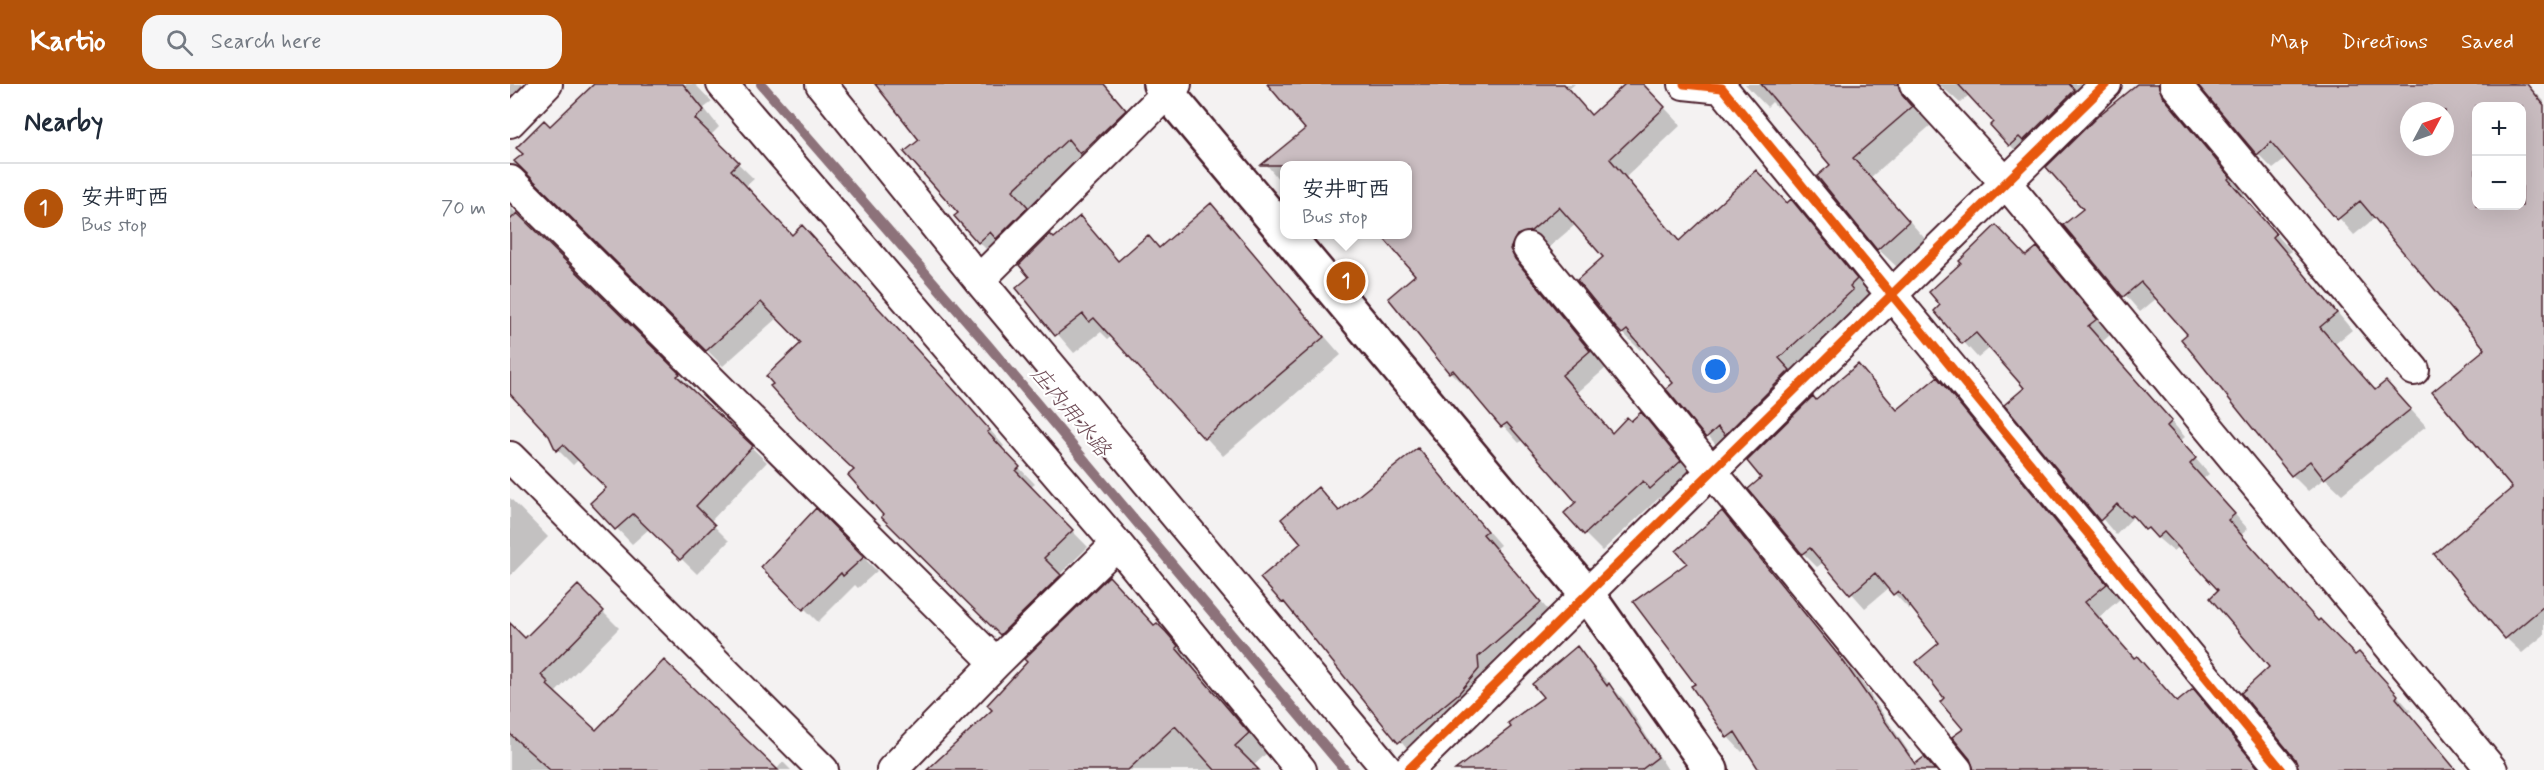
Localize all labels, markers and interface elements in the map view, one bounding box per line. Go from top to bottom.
search box [142,15,562,69]
text: Kartio [30,24,106,61]
icon: search [163,26,196,59]
text: Search here [211,28,322,56]
text: Map [2270,28,2309,56]
text: Directions [2342,28,2428,56]
text: Saved [2461,28,2514,56]
north arrow [2400,102,2454,156]
map controls [2472,102,2526,210]
button: + [2472,102,2526,156]
text: Nearby [24,106,103,140]
button: − [2472,156,2526,210]
popup [1280,161,1412,239]
text: 安井町西 [1302,176,1390,204]
text: 安井町西 [81,184,169,212]
text: 1 [39,195,48,222]
text: 70 m [441,195,486,222]
text: Bus stop [1302,204,1368,231]
text: Bus stop [81,212,147,239]
pin: 1 [1326,258,1366,304]
your location [1701,355,1730,384]
water label: 庄内用水路 [1024,361,1117,465]

